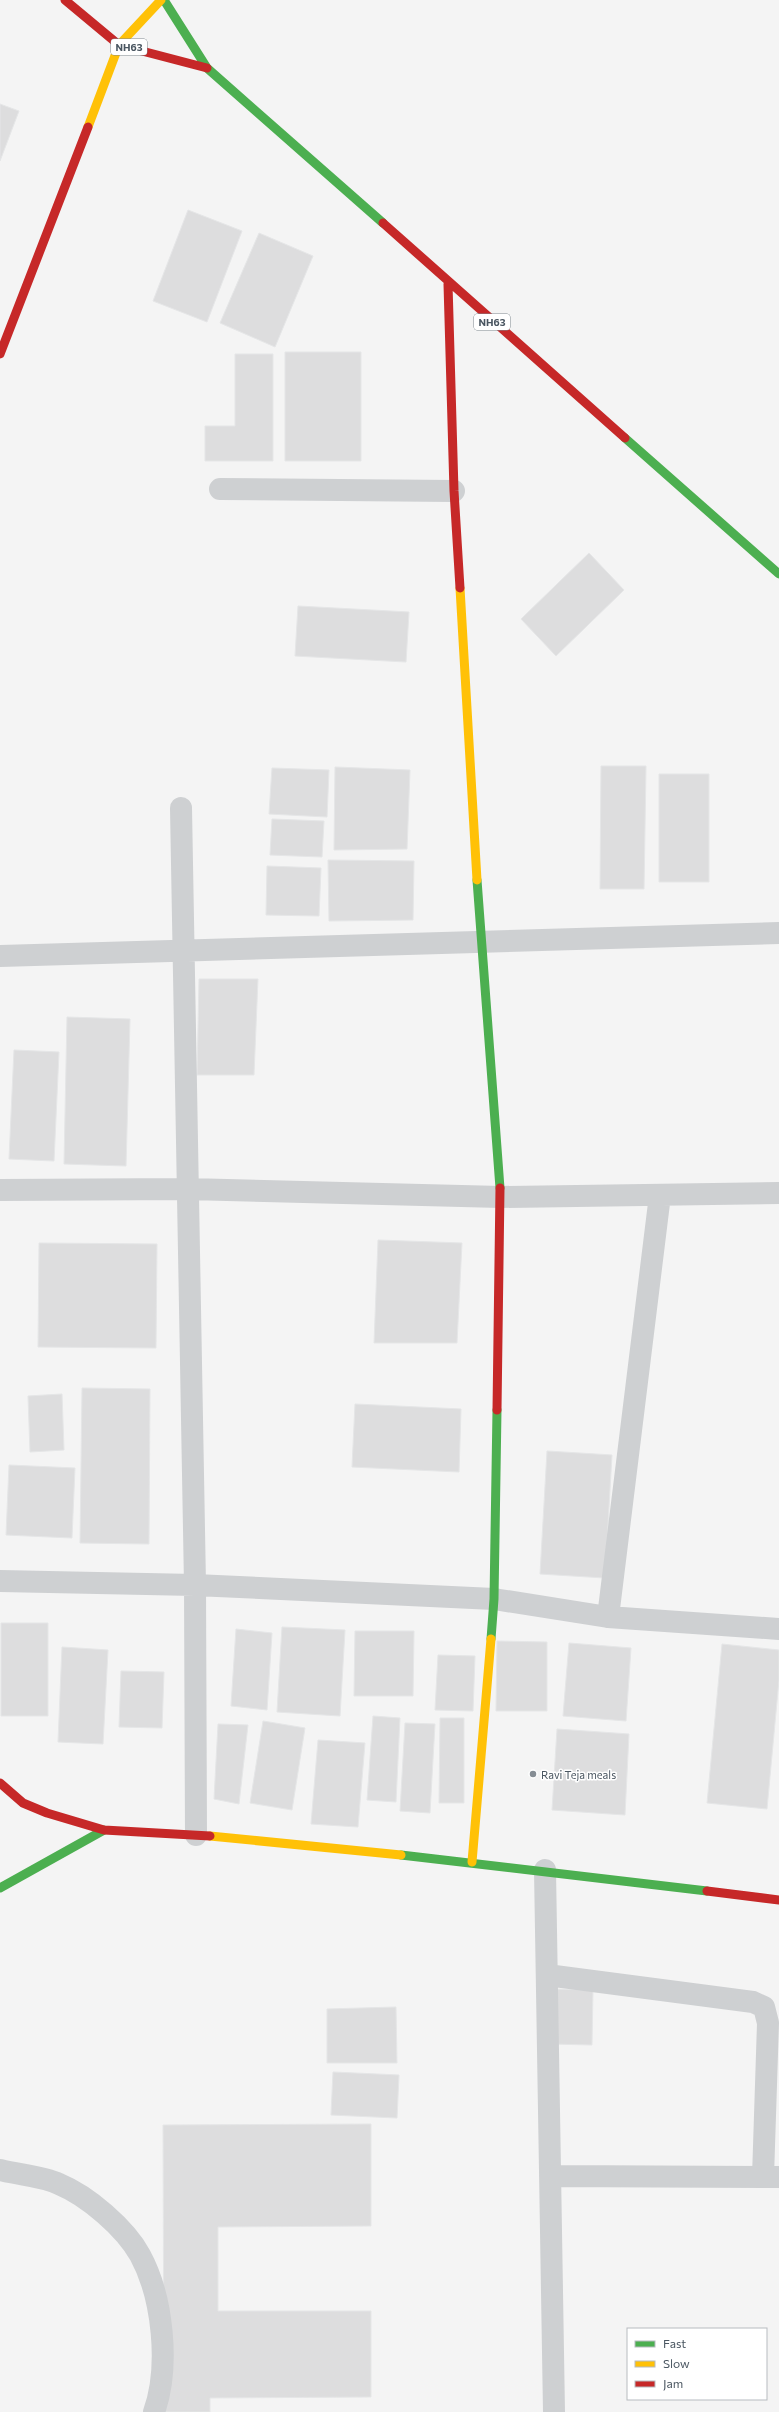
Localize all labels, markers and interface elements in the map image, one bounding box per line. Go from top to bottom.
road number: NH63 [111,39,147,55]
road number: NH63 [474,314,510,330]
place label: Ravi Teja meals [541,1768,616,1781]
marker: Ravi Teja meals [528,1769,538,1779]
legend [627,2328,767,2400]
text: Fast [663,2336,686,2350]
text: Slow [663,2356,690,2370]
text: Jam [663,2376,683,2391]

